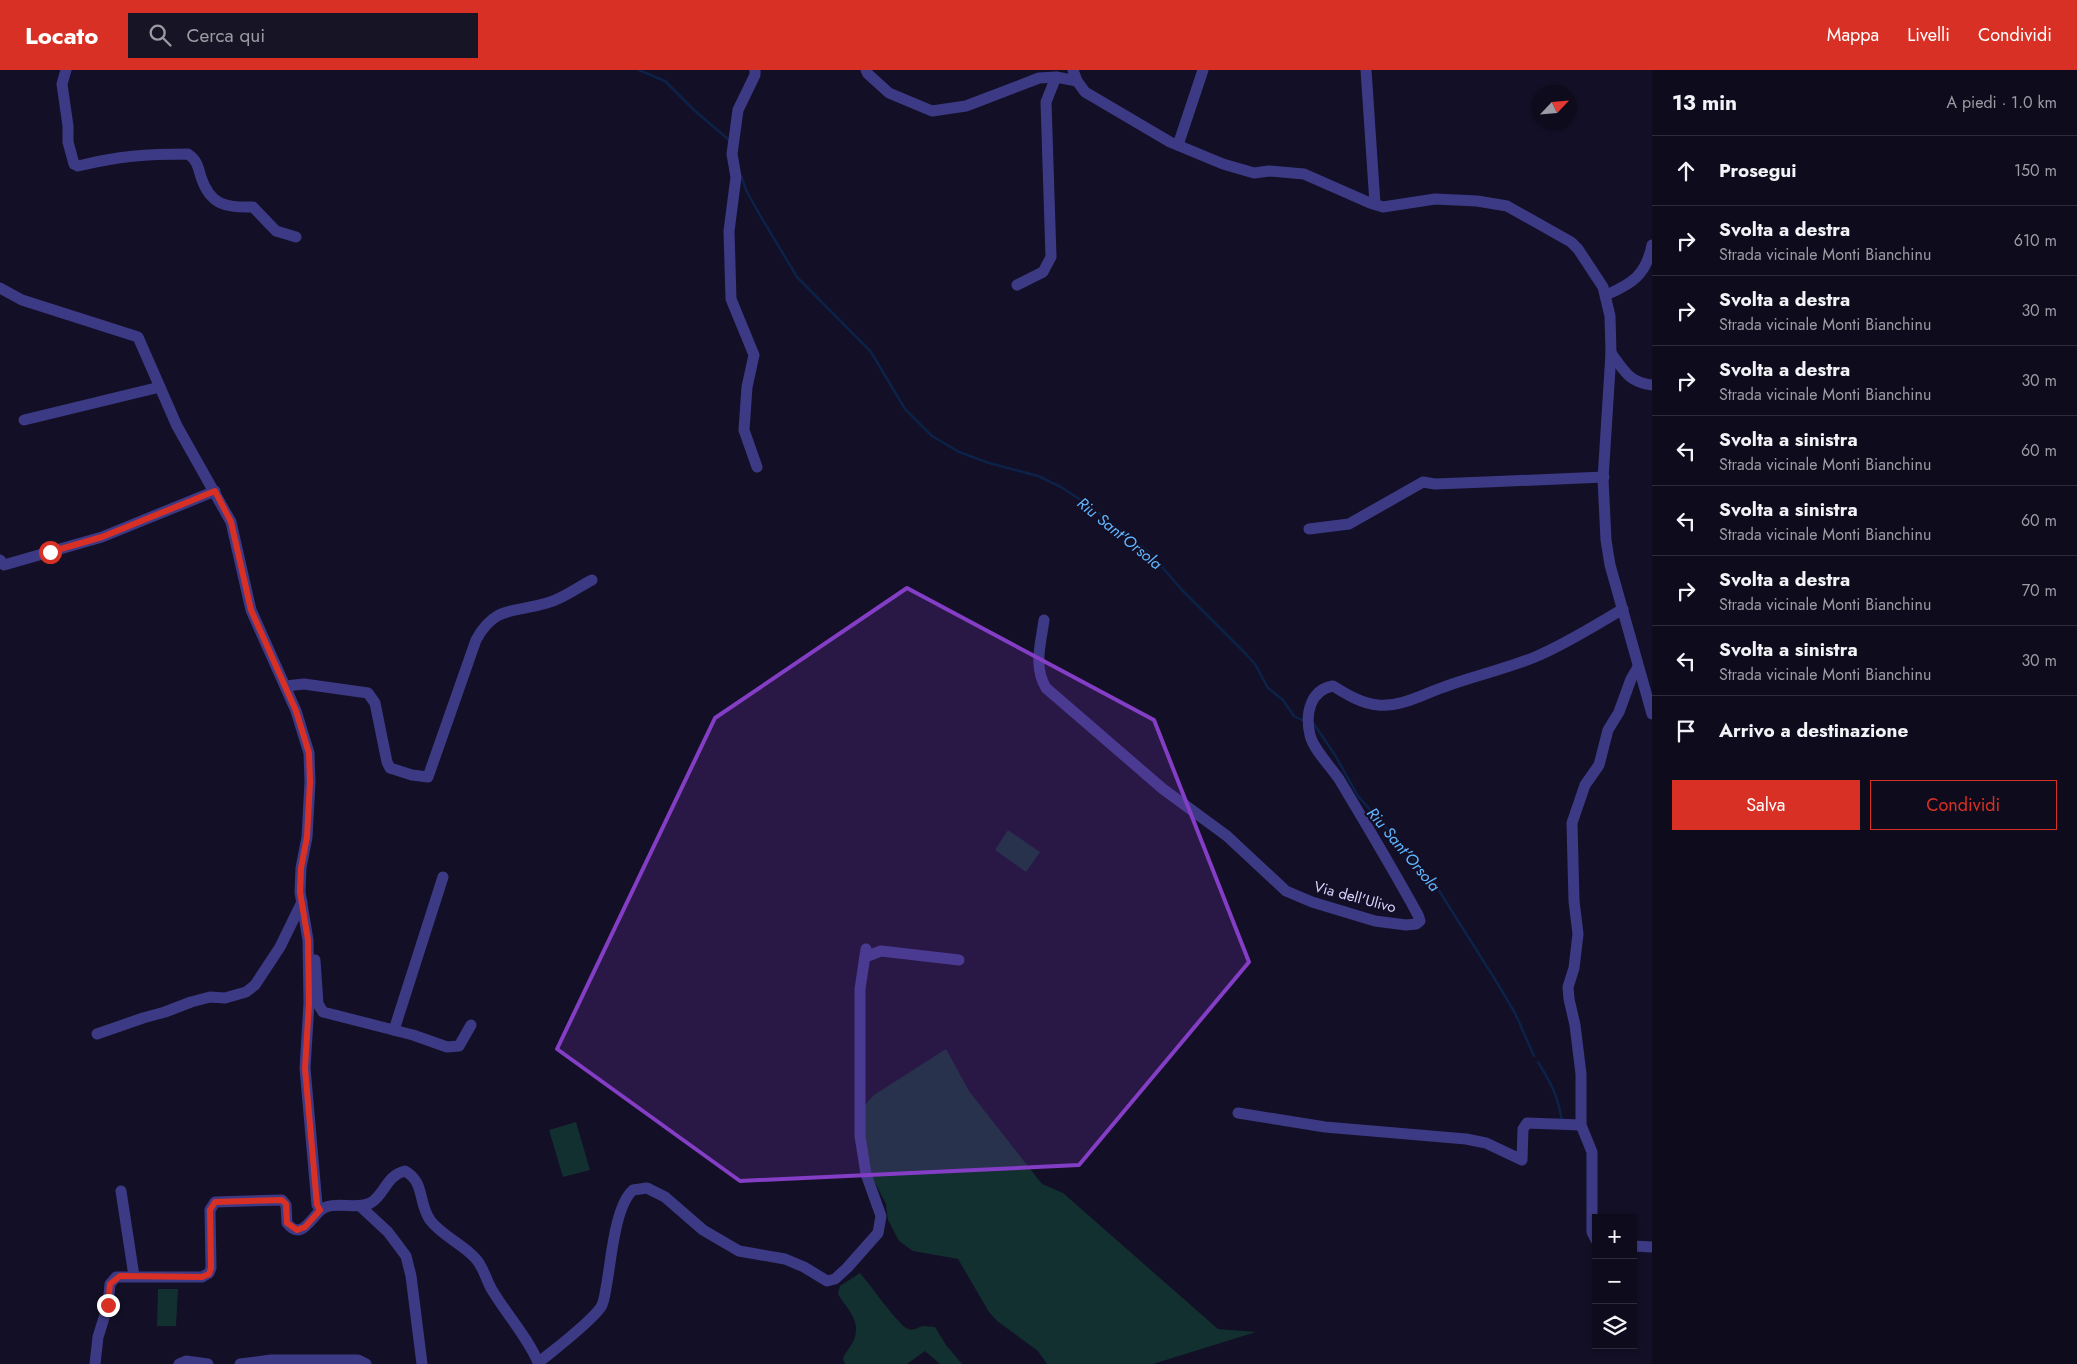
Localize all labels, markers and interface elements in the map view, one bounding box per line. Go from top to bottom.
search box [128,13,478,58]
text: Locato [25,18,98,53]
icon: search [146,21,174,49]
text: Cerca qui [186,22,265,49]
text: Mappa [1827,22,1879,48]
text: Livelli [1907,22,1950,48]
text: Condividi [1978,22,2052,48]
north arrow [1532,85,1577,130]
text: 13 min [1672,88,1737,118]
text: A piedi · 1.0 km [1947,91,2057,114]
icon: ahead [1672,157,1700,185]
text: Prosegui [1719,157,1797,184]
text: 150 m [2014,159,2057,182]
text: Svolta a destra [1719,216,1850,243]
icon: right [1672,227,1700,255]
text: 610 m [2014,229,2057,252]
text: Strada vicinale Monti Bianchinu [1719,243,1931,266]
text: Svolta a destra [1719,286,1850,313]
icon: right [1672,297,1700,325]
text: 30 m [2021,299,2057,322]
text: Strada vicinale Monti Bianchinu [1719,313,1931,336]
text: Svolta a destra [1719,356,1850,383]
icon: right [1672,367,1700,395]
text: 30 m [2021,369,2057,392]
text: Strada vicinale Monti Bianchinu [1719,383,1931,406]
text: Svolta a sinistra [1719,426,1858,453]
icon: left [1672,437,1700,465]
text: 60 m [2021,439,2057,462]
text: Strada vicinale Monti Bianchinu [1719,453,1931,476]
water label: Riu Sant'Orsola [1072,492,1167,575]
text: Svolta a sinistra [1719,496,1858,523]
icon: left [1672,507,1700,535]
text: 60 m [2021,509,2057,532]
text: Strada vicinale Monti Bianchinu [1719,523,1931,546]
route start [39,541,62,564]
text: Svolta a destra [1719,566,1850,593]
icon: right [1672,577,1700,605]
text: 70 m [2022,579,2057,602]
text: Strada vicinale Monti Bianchinu [1719,593,1931,616]
text: Svolta a sinistra [1719,636,1858,663]
icon: left [1672,647,1700,675]
text: 30 m [2021,649,2057,672]
text: Strada vicinale Monti Bianchinu [1719,663,1931,686]
icon: arrive [1672,717,1700,745]
text: Arrivo a destinazione [1719,717,1908,744]
button: Salva [1672,780,1860,830]
button: Condividi [1870,780,2057,830]
water label: Riu Sant'Orsola [1362,802,1446,897]
street label: Via dell'Ulivo [1311,875,1399,919]
map controls [1592,1214,1637,1349]
button: + [1592,1214,1637,1259]
button: − [1592,1259,1637,1304]
route end [97,1294,120,1317]
button: layers [1592,1304,1637,1349]

